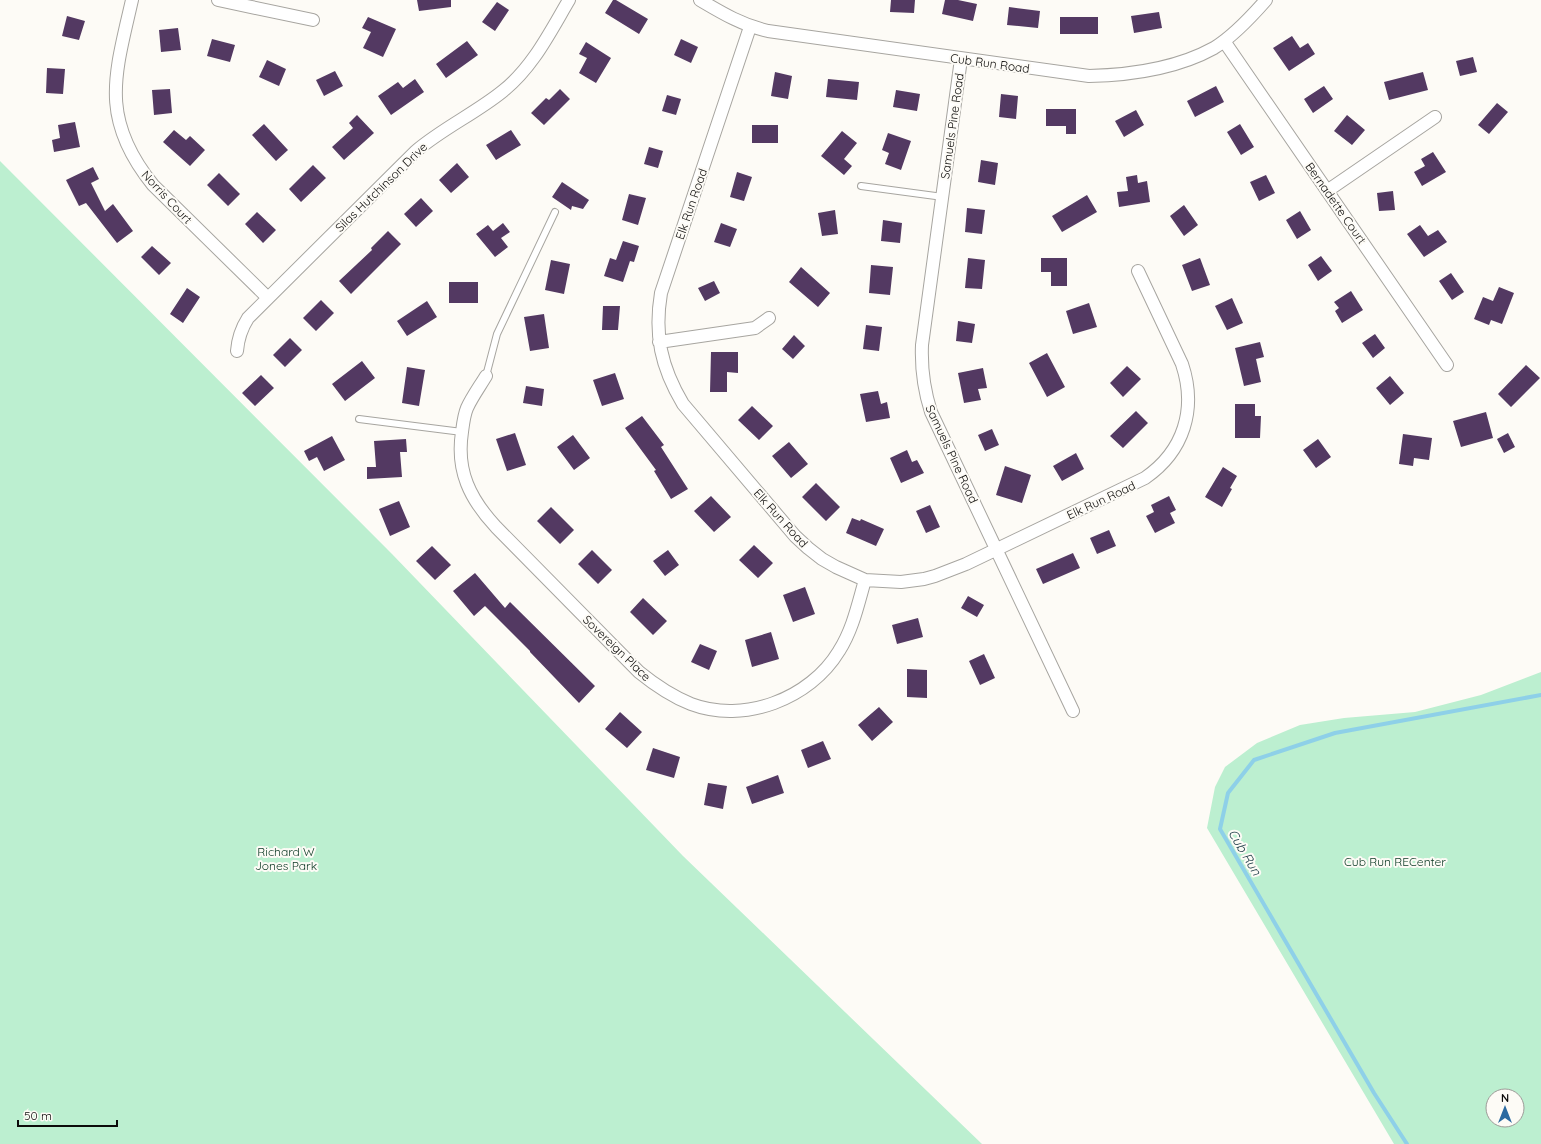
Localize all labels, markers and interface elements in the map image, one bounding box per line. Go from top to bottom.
street label: Cub Run Road [949,50,1031,76]
street label: Samuels Pine Road [937,72,967,180]
street label: Silas Hutchinson Drive [332,139,430,235]
street label: Bernadette Court [1302,159,1370,247]
street label: Norris Court [139,167,195,227]
street label: Elk Run Road [672,167,710,241]
street label: Samuels Pine Road [923,402,981,506]
street label: Elk Run Road [1064,478,1138,522]
street label: Elk Run Road [751,485,811,551]
street label: Sovereign Place [580,612,654,684]
water label: Cub Run [1225,826,1265,878]
park label: Richard W Jones Park [255,844,317,873]
park label: Cub Run RECenter [1344,854,1446,869]
north arrow [1485,1088,1525,1128]
text: N [1501,1091,1509,1105]
scale bar [18,1102,117,1128]
text: 50 m [24,1108,52,1123]

